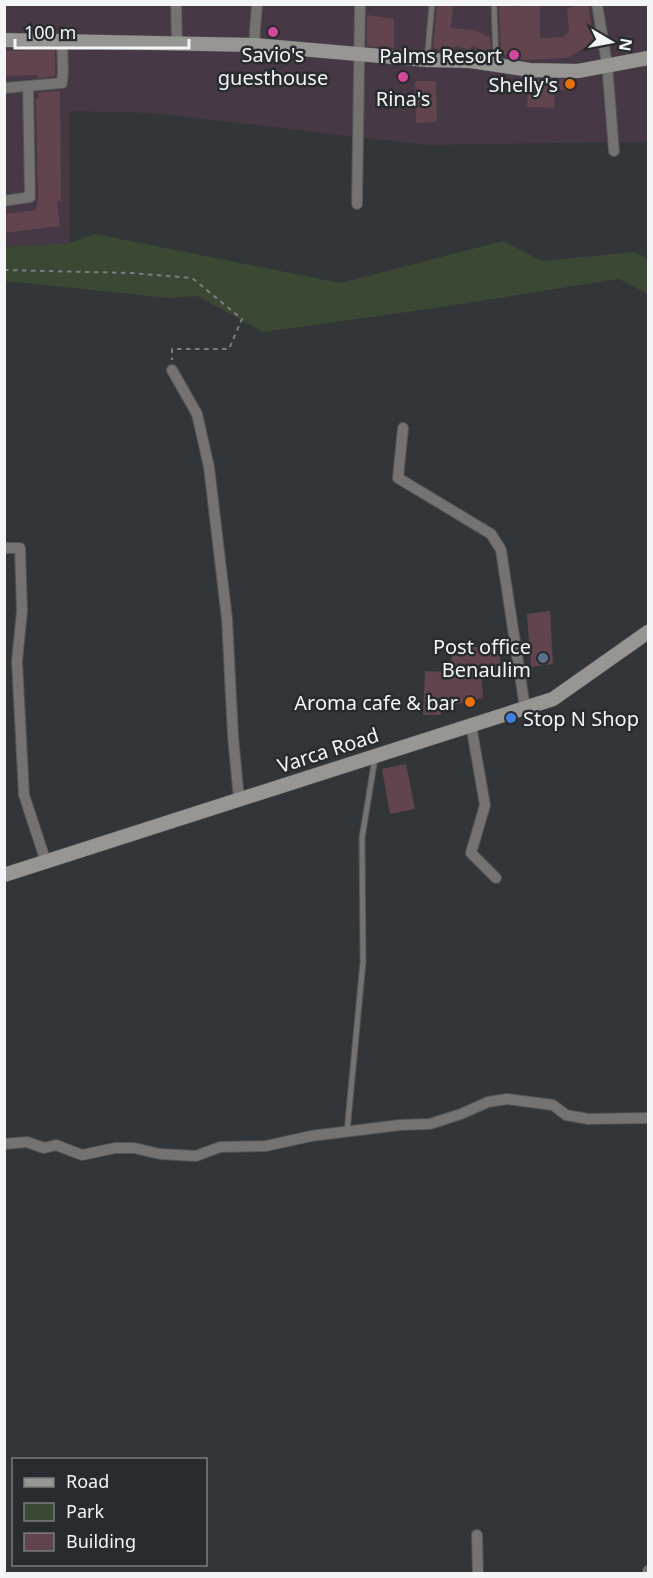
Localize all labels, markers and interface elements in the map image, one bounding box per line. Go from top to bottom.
scale bar [15,12,189,50]
north arrow [581,12,641,72]
text: 100 m [24,20,76,44]
marker: Savio's guesthouse [266,25,280,39]
text: N [614,36,638,53]
place label: Savio's guesthouse [218,41,328,91]
place label: Palms Resort [379,42,502,69]
marker: Palms Resort [507,48,521,62]
marker: Rina's [396,70,410,84]
place label: Shelly's [489,71,558,98]
marker: Shelly's [563,77,577,91]
place label: Rina's [376,85,430,112]
place label: Post office Benaulim [433,633,531,683]
marker: Post office Benaulim [536,651,550,665]
place label: Aroma cafe & bar [294,689,458,716]
marker: Aroma cafe & bar [463,695,477,709]
place label: Stop N Shop [523,705,639,732]
marker: Stop N Shop [504,711,518,725]
street label: Varca Road [274,721,382,779]
legend [12,1458,207,1566]
text: Road [66,1469,109,1493]
text: Park [66,1499,104,1523]
text: Building [66,1529,136,1553]

